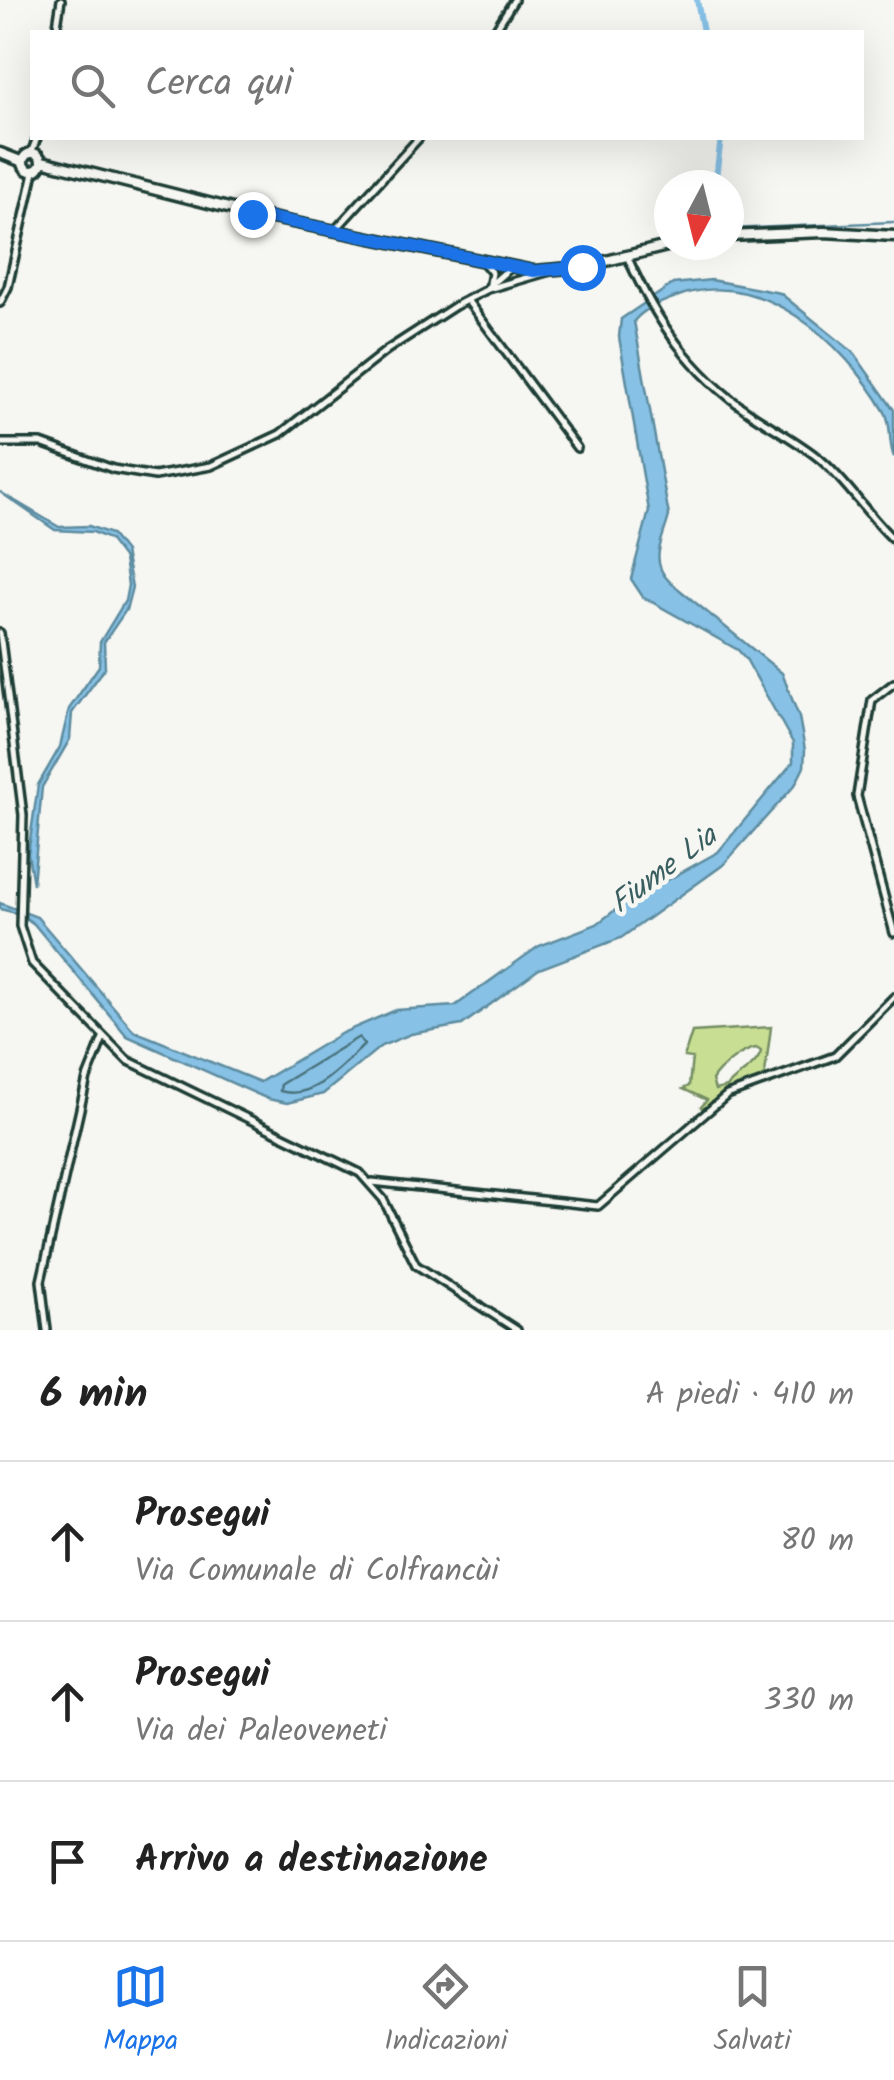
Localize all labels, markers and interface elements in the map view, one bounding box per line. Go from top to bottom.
search box [30,30,864,140]
text: Cerca qui [145,55,293,115]
icon: search [65,58,120,113]
north arrow [654,170,744,260]
route end [230,192,276,238]
route start [560,245,606,291]
water label: Fiume Lia [600,813,730,927]
text: 6 min [40,1362,148,1429]
text: A piedi · 410 m [646,1370,854,1421]
text: Prosegui [135,1486,270,1546]
icon: ahead [40,1514,95,1569]
text: 80 m [780,1516,854,1567]
text: Via Comunale di Colfrancùi [135,1546,499,1597]
text: Prosegui [135,1646,270,1706]
icon: ahead [40,1674,95,1729]
text: 330 m [763,1676,854,1727]
text: Via dei Paleoveneti [135,1706,387,1757]
text: Arrivo a destinazione [135,1831,488,1891]
icon: arrive [40,1834,95,1889]
tab: Mappa [103,1959,178,2064]
tab: Indicazioni [384,1959,507,2064]
tab: Salvati [714,1959,791,2064]

